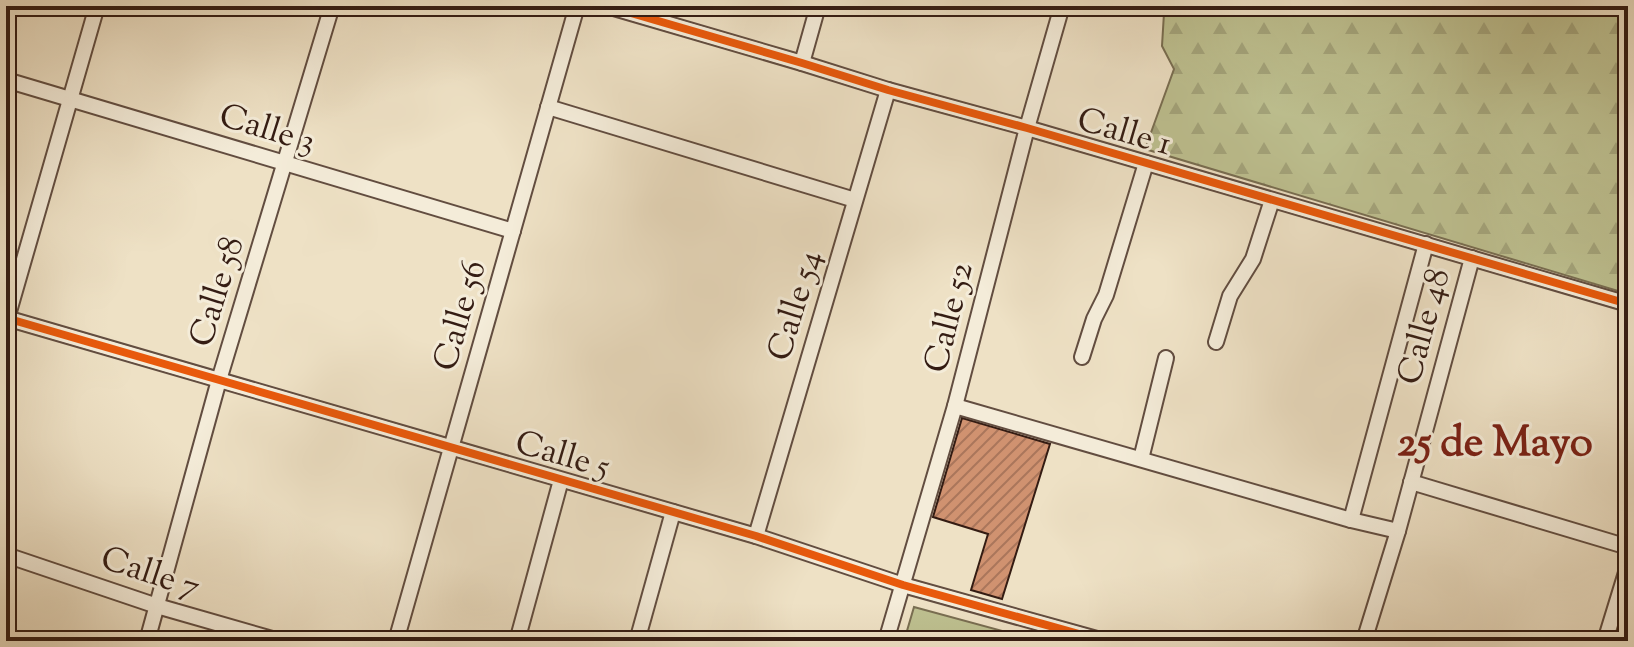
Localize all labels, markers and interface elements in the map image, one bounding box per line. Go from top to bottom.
street label: Calle 3 [213,93,321,168]
street label: Calle 1 [1071,97,1177,170]
street label: Calle 58 [178,231,258,353]
street label: Calle 54 [756,245,836,367]
street label: Calle 56 [422,255,500,377]
street label: Calle 52 [913,258,988,378]
street label: Calle 48 [1386,263,1464,390]
district label: 25 de Mayo [1397,415,1593,475]
street label: Calle 5 [509,420,615,493]
street label: Calle 7 [94,535,206,613]

